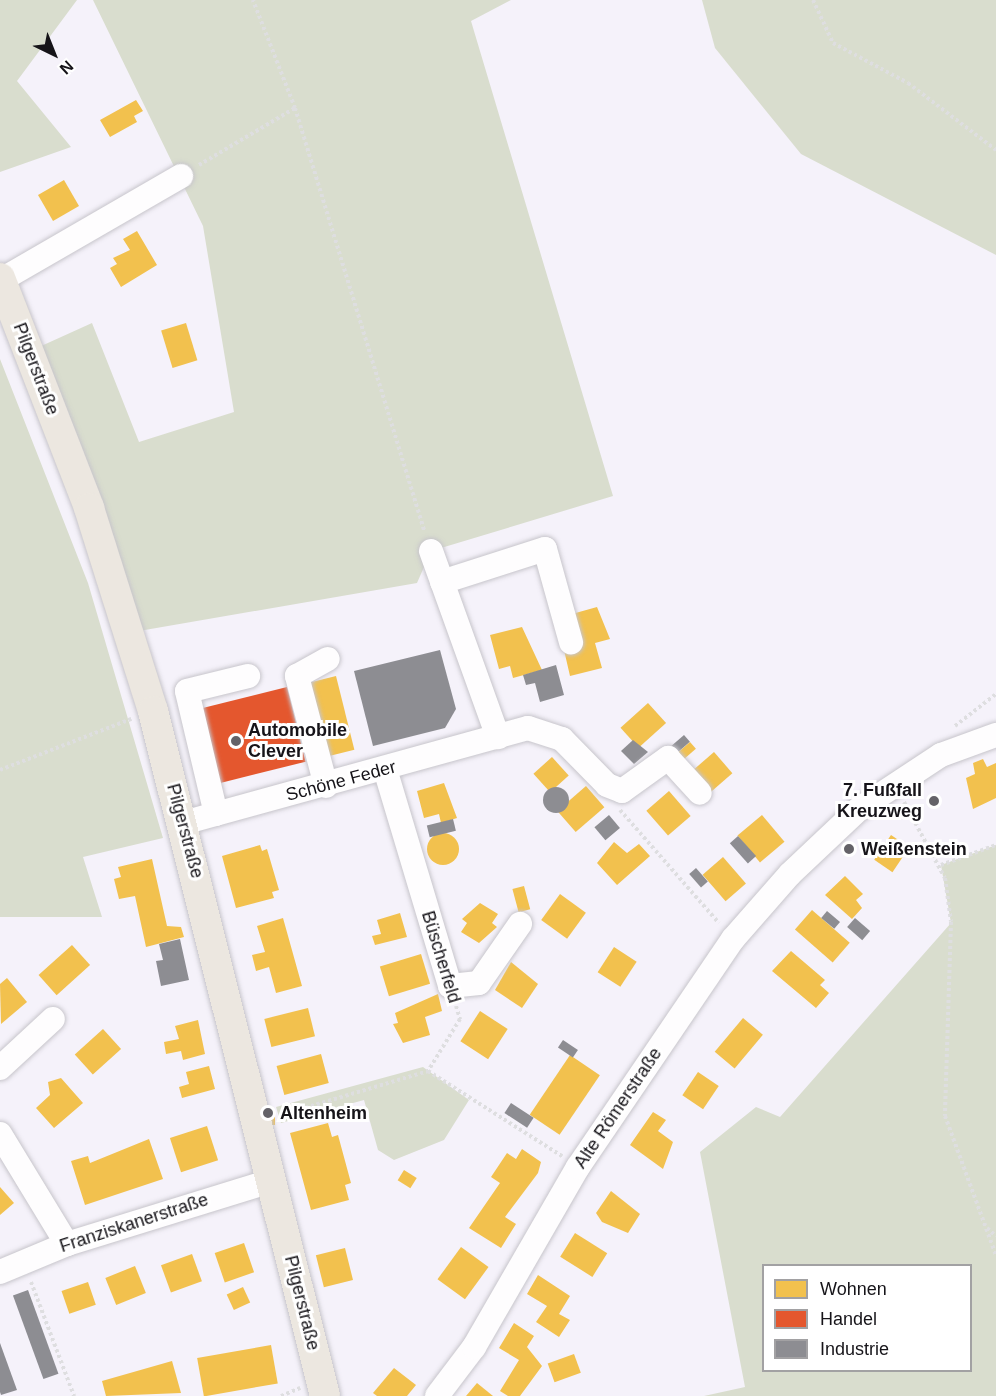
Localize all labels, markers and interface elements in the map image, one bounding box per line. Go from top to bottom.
north arrow [24,24,84,84]
text: N [57,57,77,78]
street label: Pilgerstraße [9,320,63,418]
place label: Automobile Clever [248,720,347,762]
marker: Automobile Clever [229,734,243,748]
street label: Schöne Feder [284,756,398,806]
place label: 7. Fußfall Kreuzweg [837,780,922,822]
street label: Pilgerstraße [162,781,208,881]
marker: 7. Fußfall Kreuzweg [927,794,941,808]
place label: Weißenstein [861,838,967,860]
marker: Weißenstein [842,842,856,856]
street label: Büscherfeld [417,908,465,1006]
street label: Alte Römerstraße [570,1043,666,1173]
place label: Altenheim [280,1102,367,1124]
marker: Altenheim [261,1106,275,1120]
street label: Franziskanerstraße [57,1189,211,1257]
street label: Pilgerstraße [280,1253,324,1353]
legend [762,1264,972,1372]
text: Wohnen [820,1279,887,1299]
text: Handel [820,1309,877,1329]
text: Industrie [820,1339,889,1359]

